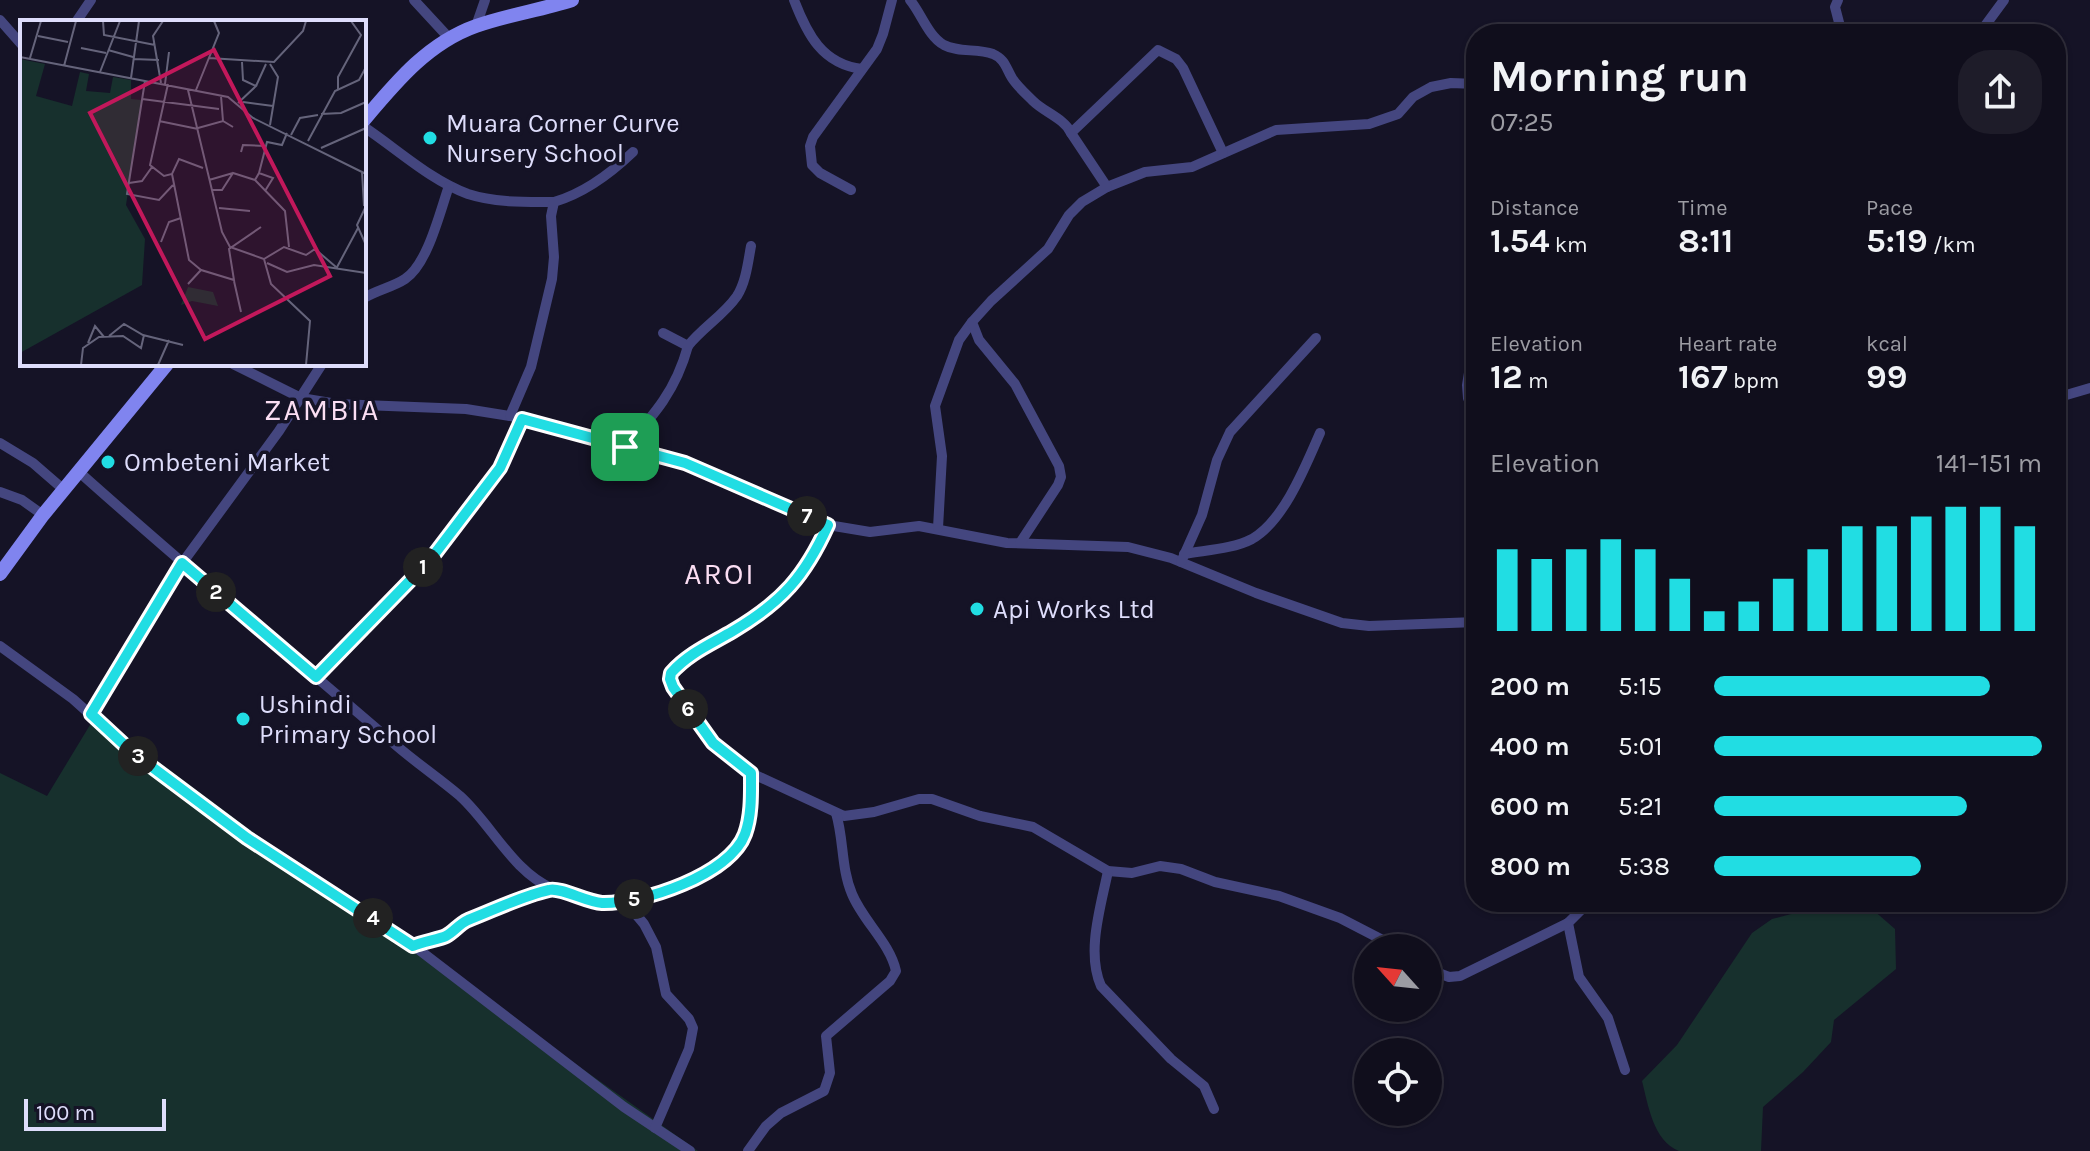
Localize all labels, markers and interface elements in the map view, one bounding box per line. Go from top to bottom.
inset map [20,20,366,366]
button: share [1958,50,2042,134]
text: Morning run [1490,51,1749,102]
text: 07:25 [1490,107,1553,138]
place label: Muara Corner Curve Nursery School [446,108,680,169]
marker: Muara Corner Curve Nursery School [421,129,439,147]
text: Distance [1490,195,1579,221]
text: Time [1678,195,1727,221]
text: Pace [1866,195,1913,221]
text: 1.54 [1490,221,1549,261]
text: 8:11 [1678,221,1733,261]
text: 5:19 [1866,221,1928,261]
text: km [1549,232,1588,258]
text: /km [1928,232,1976,258]
text: Elevation [1490,331,1583,357]
text: Heart rate [1678,331,1777,357]
text: kcal [1866,331,1908,357]
text: 12 [1490,357,1523,397]
text: 167 [1678,357,1728,397]
text: 99 [1866,357,1907,397]
text: m [1523,368,1549,394]
text: bpm [1728,368,1779,394]
district label: ZAMBIA [264,392,380,428]
pin [591,413,659,481]
icon: arrive [603,425,647,469]
place label: Ombeteni Market [124,447,330,478]
text: Elevation [1490,448,1600,479]
text: 141–151 m [1936,448,2042,479]
marker: Ombeteni Market [99,453,117,471]
pin: 7 [787,496,827,536]
text: 7 [802,503,812,529]
pin: 1 [403,547,443,587]
text: 1 [419,554,427,580]
district label: AROI [684,556,756,592]
pin: 2 [196,572,236,612]
text: 2 [209,579,223,605]
place label: Api Works Ltd [993,594,1155,625]
marker: Api Works Ltd [968,600,986,618]
text: 200 m [1490,671,1570,702]
text: 5:15 [1618,671,1662,702]
place label: Ushindi Primary School [259,689,437,750]
pin: 6 [668,689,708,729]
text: 6 [681,696,695,722]
marker: Ushindi Primary School [234,710,252,728]
text: 400 m [1490,731,1570,762]
text: 5:01 [1618,731,1663,762]
pin: 3 [118,736,158,776]
text: 3 [131,743,145,769]
text: 600 m [1490,791,1570,822]
text: 5:21 [1618,791,1662,822]
text: 800 m [1490,851,1571,882]
text: 5:38 [1618,851,1670,882]
pin: 5 [614,879,654,919]
text: 5 [628,886,640,912]
pin: 4 [353,898,393,938]
text: 4 [366,905,380,931]
north arrow [1354,934,1442,1022]
map controls [1354,934,1442,1126]
button: locate [1354,1038,1442,1126]
scale bar [24,1095,166,1131]
text: 100 m [36,1100,95,1126]

